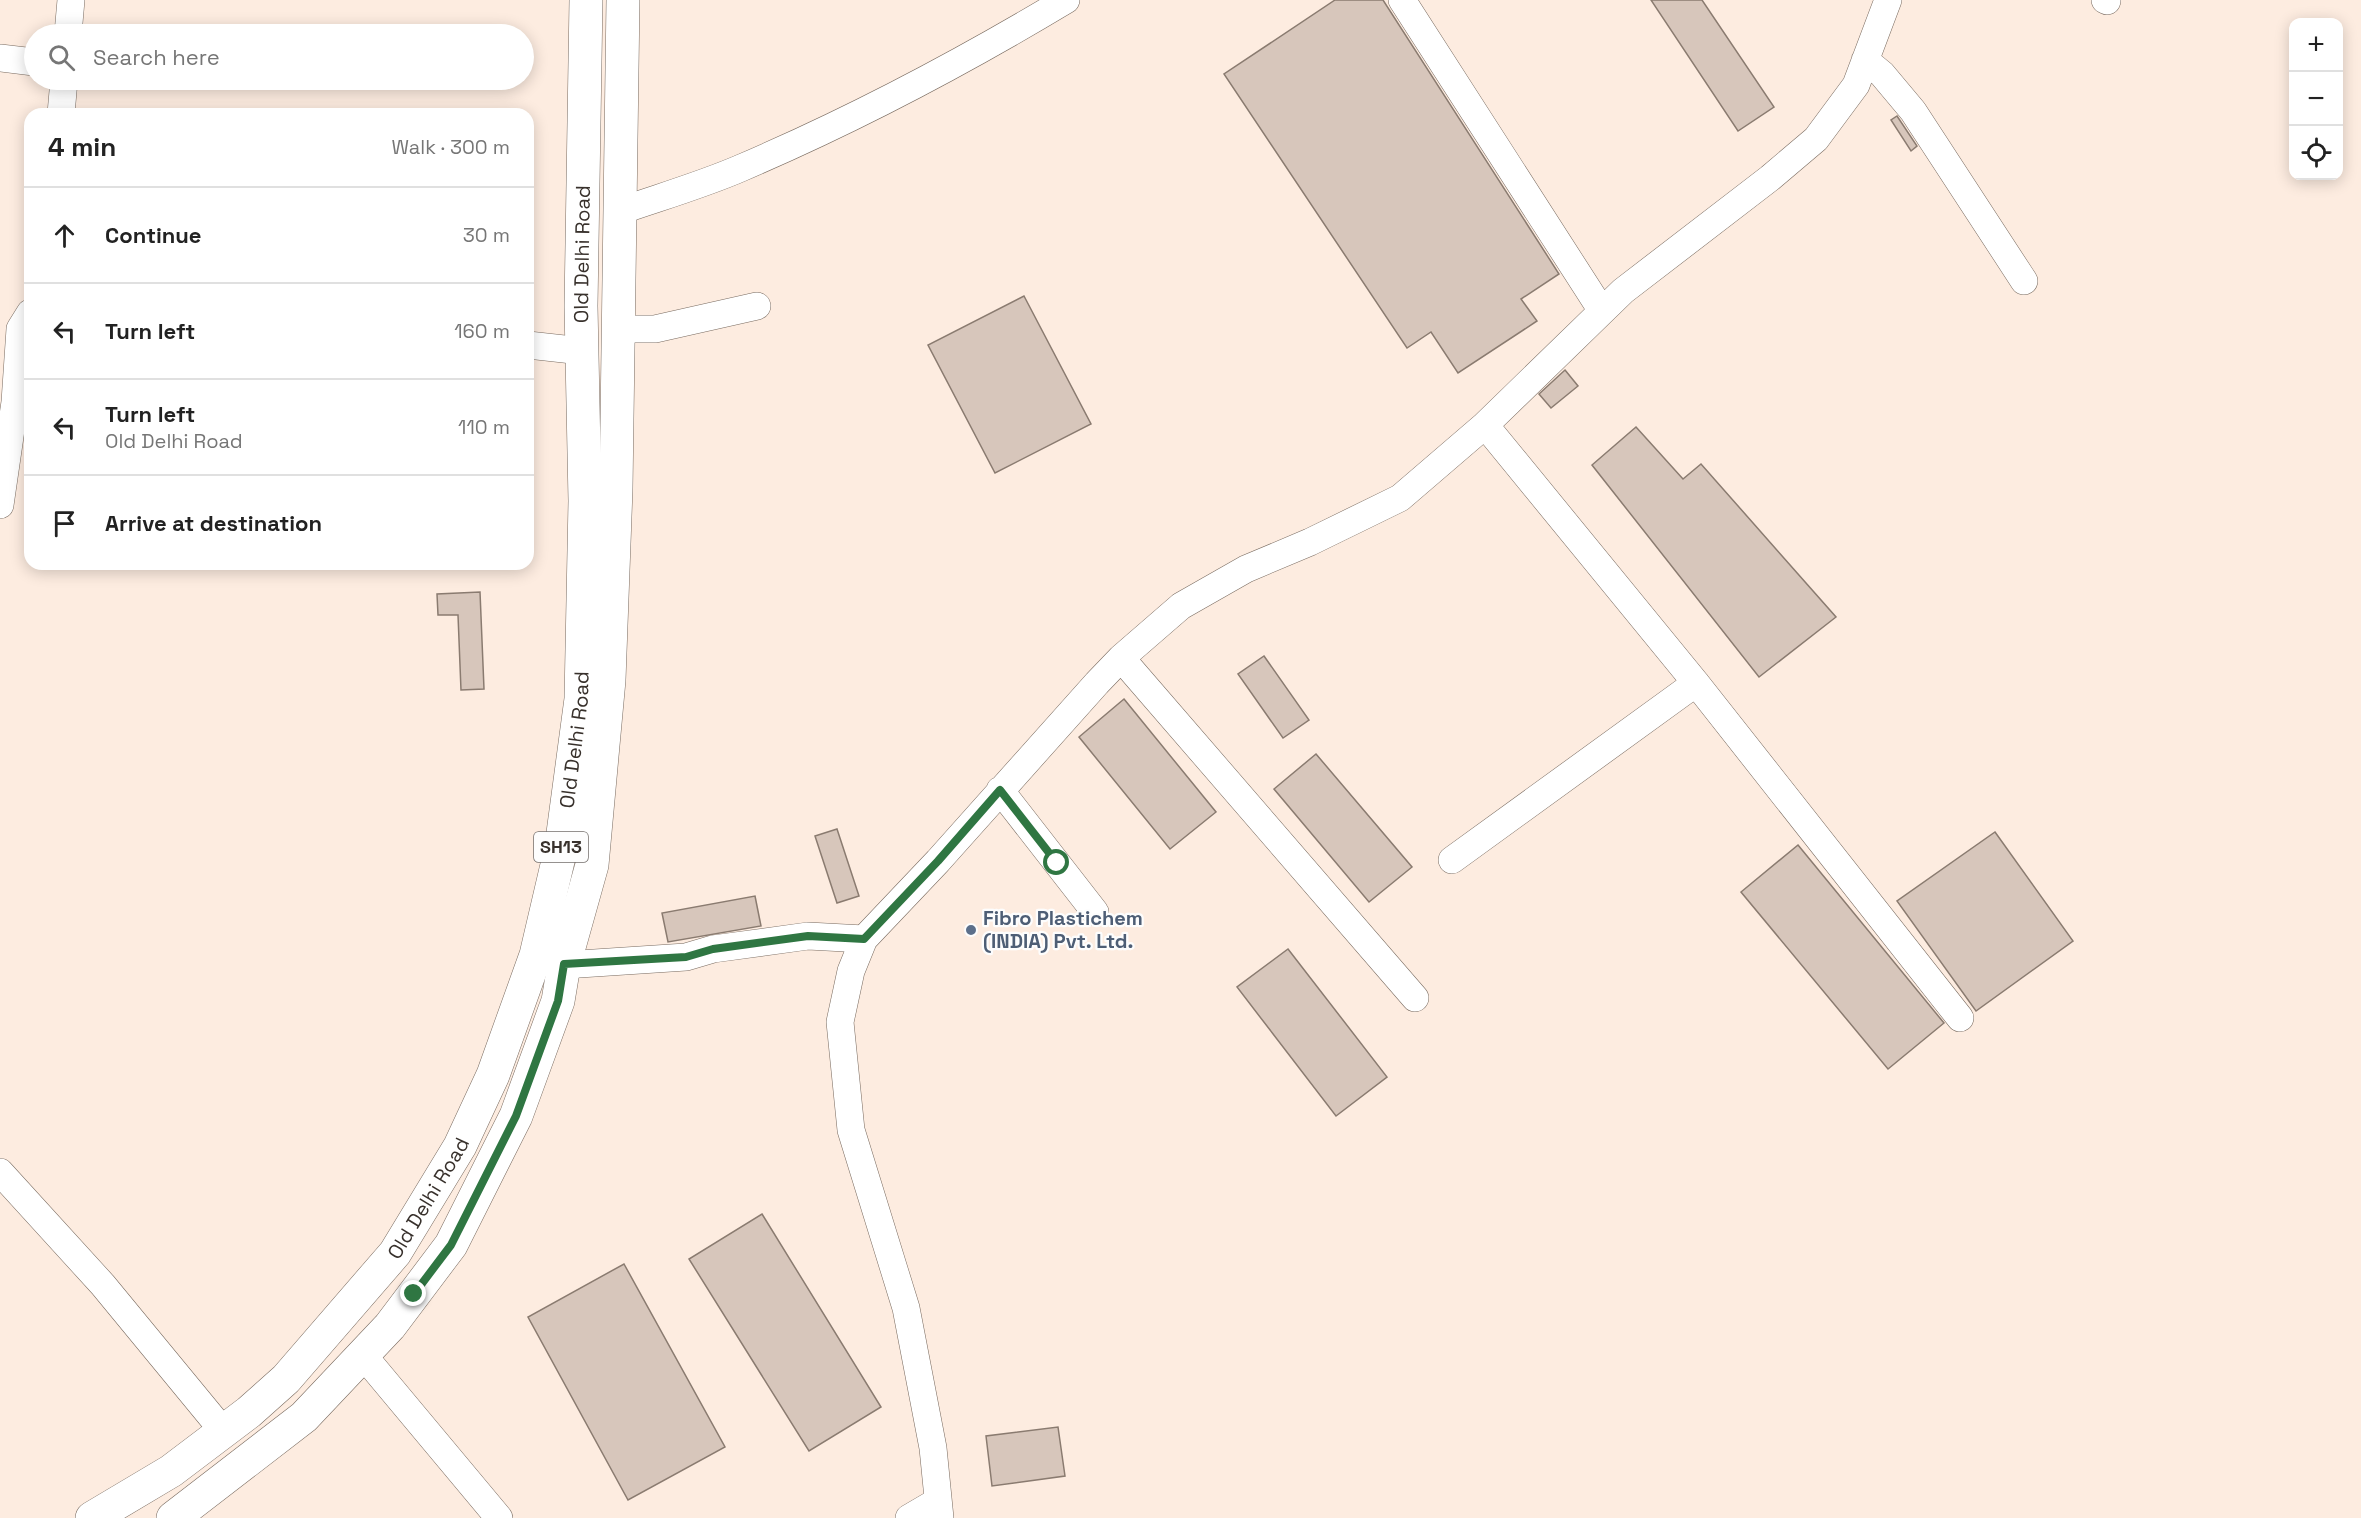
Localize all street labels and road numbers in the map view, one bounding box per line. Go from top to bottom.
street label: Old Delhi Road [568,185,596,323]
street label: Old Delhi Road [553,671,595,810]
road number: SH13 [534,832,588,862]
street label: Old Delhi Road [381,1133,475,1264]

